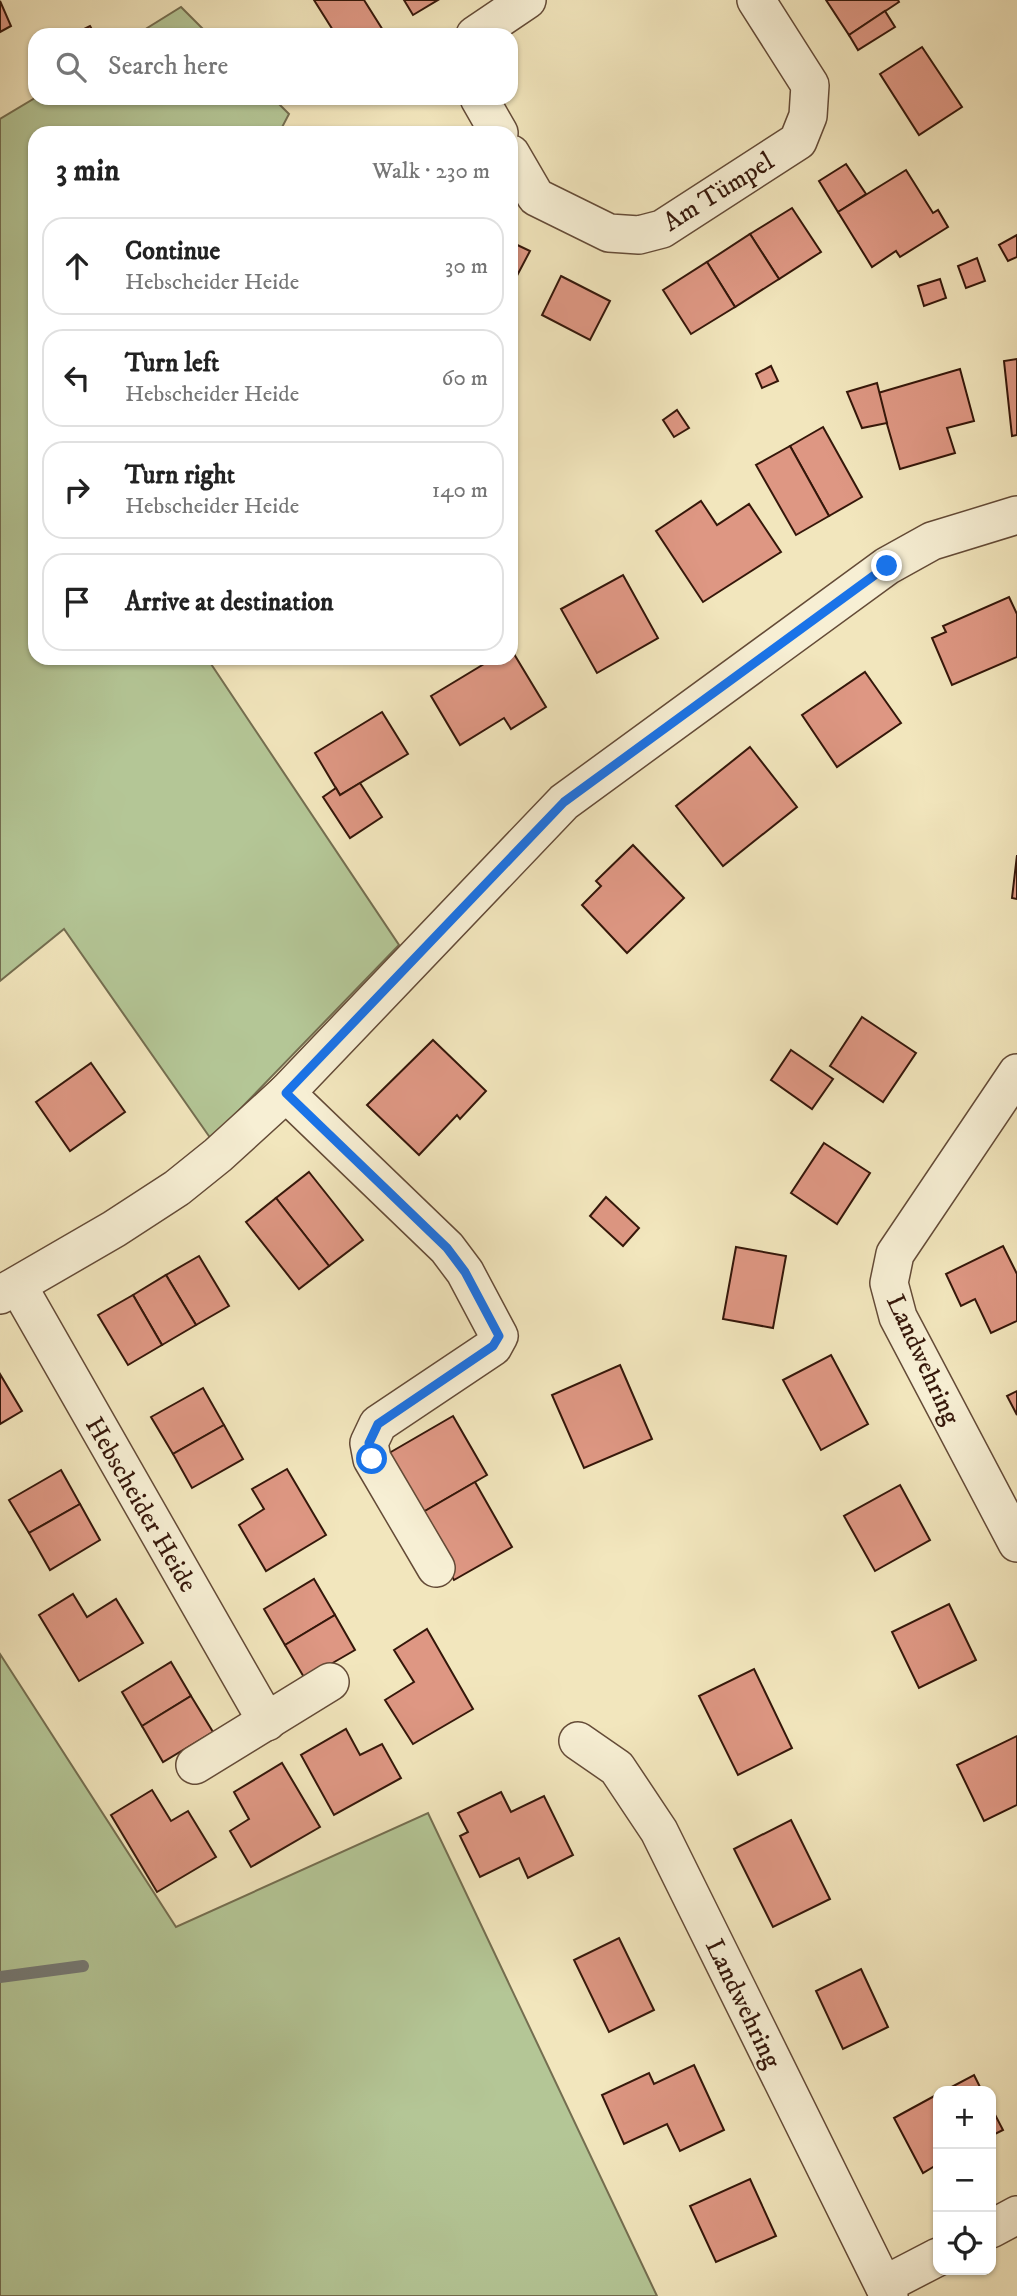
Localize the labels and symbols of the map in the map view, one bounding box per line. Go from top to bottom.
street label: Am Tümpel [657,145,781,239]
route end [871,550,902,581]
street label: Landwehring [878,1289,967,1430]
street label: Hebscheider Heide [77,1411,204,1598]
route start [356,1443,387,1474]
street label: Landwehring [697,1934,788,2074]

